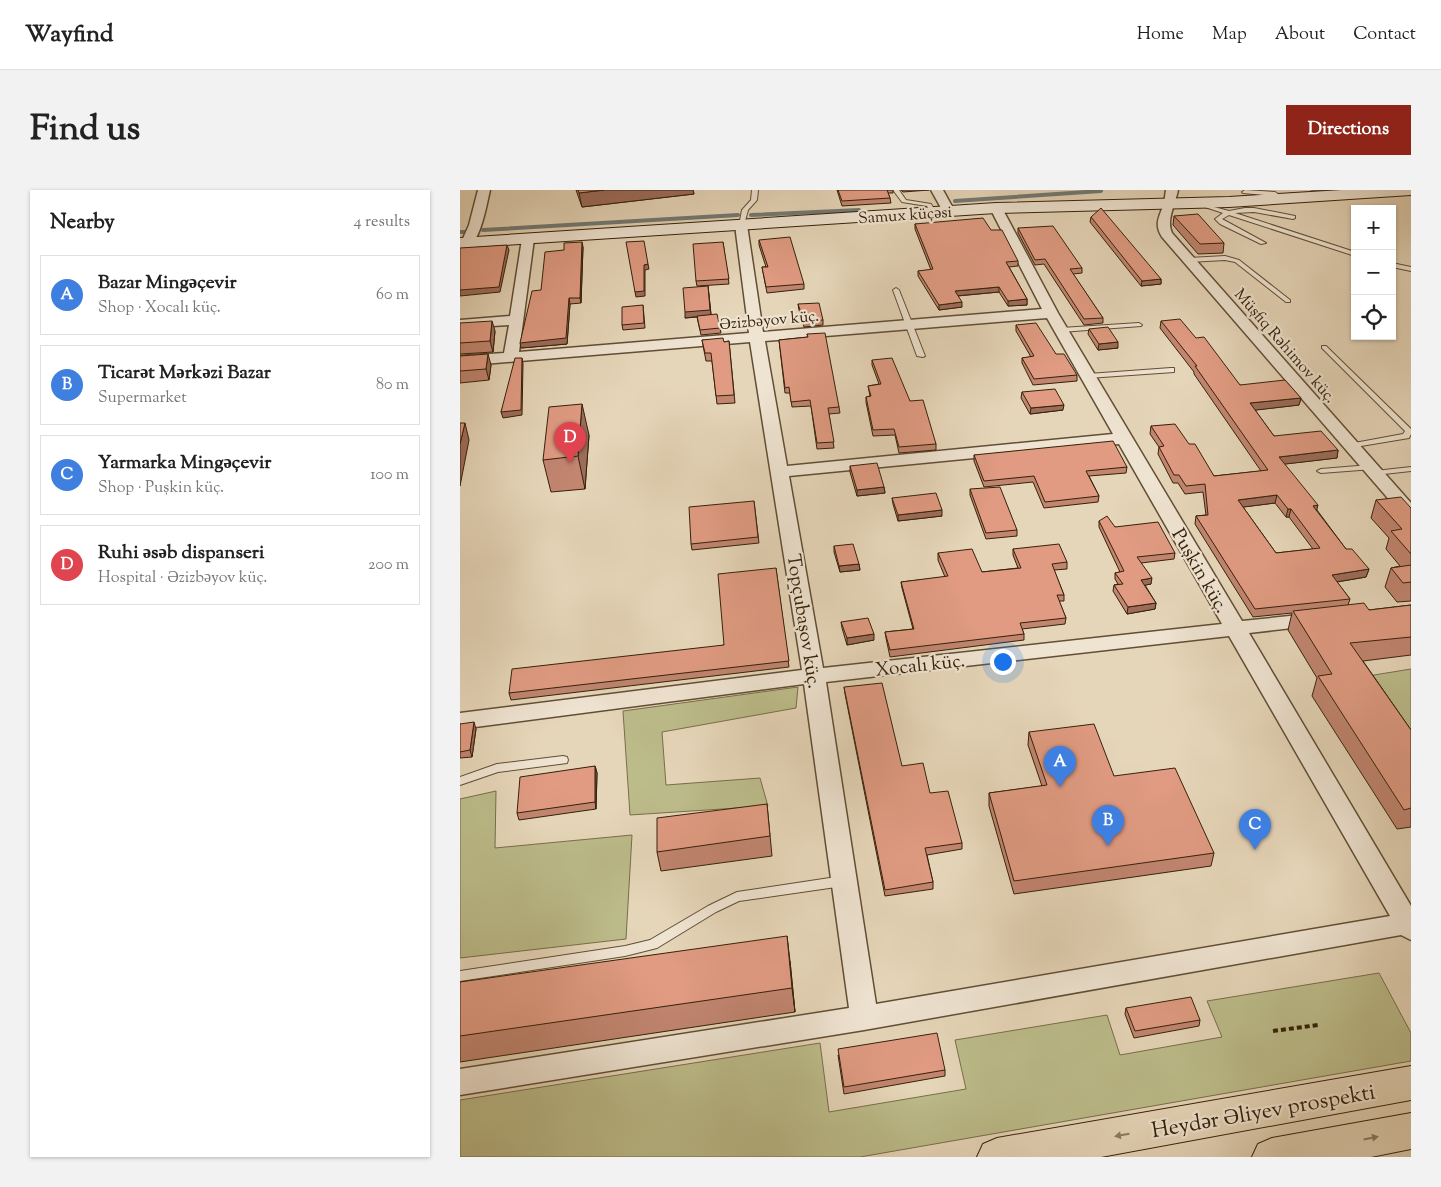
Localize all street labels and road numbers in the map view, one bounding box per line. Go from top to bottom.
street label: Samux küçəsi [857,202,953,231]
street label: Müşfiq Rəhimov küç. [1228,284,1340,409]
street label: Əzizbəyov küç. [718,306,820,337]
street label: Puşkin küç. [1164,524,1234,619]
street label: Topçubaşov küç. [779,552,827,691]
street label: Xocalı küç. [874,648,966,685]
street label: Heydər Əliyev prospekti [1149,1078,1378,1148]

